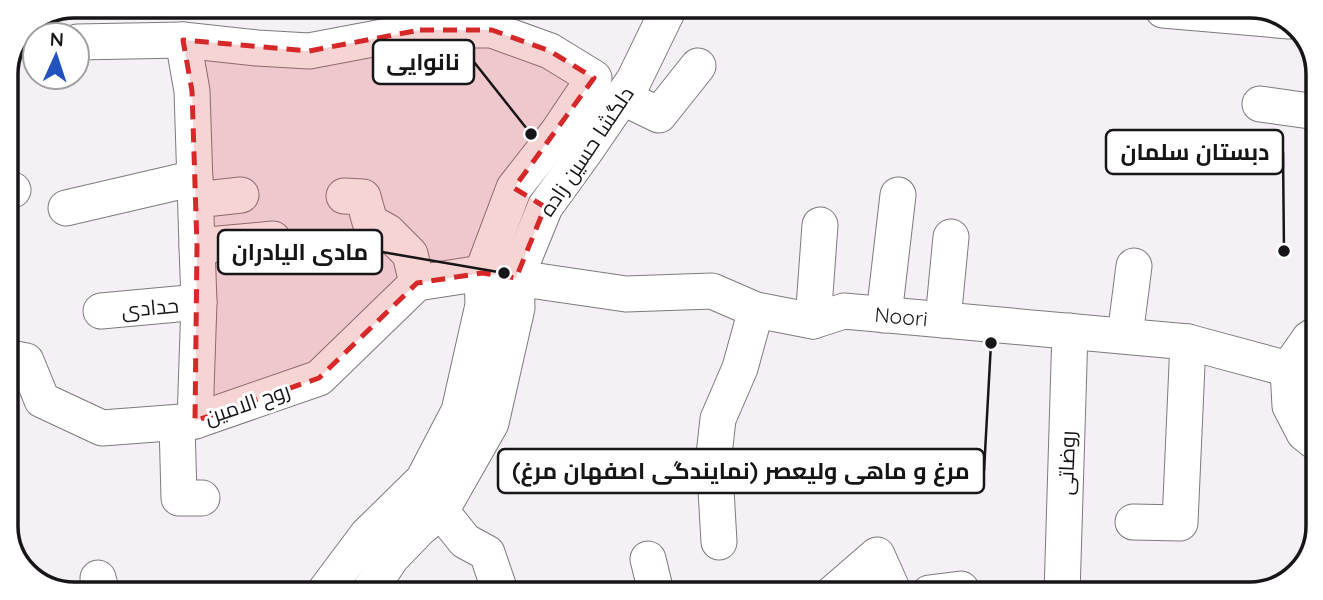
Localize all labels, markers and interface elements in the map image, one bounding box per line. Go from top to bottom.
north arrow [21,21,91,91]
text: N [49,27,64,51]
callout: نانوایی [373,40,474,84]
text: نانوایی [386,47,460,76]
street label: دلگشا حسین زاده [533,81,640,221]
callout: دبستان سلمان [1106,130,1283,174]
text: دبستان سلمان [1120,137,1270,166]
callout: مادی الیادران [218,230,382,274]
text: مادی الیادران [232,237,368,266]
street label: حدادی [120,292,180,323]
street label: Noori [873,301,929,331]
street label: روح الامین [201,376,294,432]
street label: روضاتی [1052,430,1081,496]
callout: مرغ و ماهی ولیعصر (نمایندگی اصفهان مرغ) [498,449,984,493]
text: مرغ و ماهی ولیعصر (نمایندگی اصفهان مرغ) [512,456,970,487]

